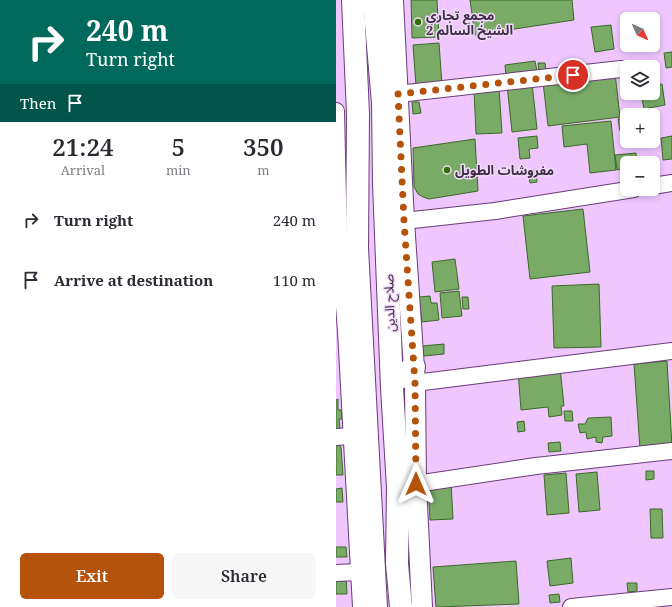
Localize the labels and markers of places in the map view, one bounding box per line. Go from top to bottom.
place label: مجمع تجاري الشيخ السالم 2 [426,6,513,41]
marker: مجمع تجاري الشيخ السالم 2 [413,17,423,27]
pin [556,58,590,92]
place label: مفروشات الطويل [455,161,554,179]
marker: مفروشات الطويل [442,165,452,175]

